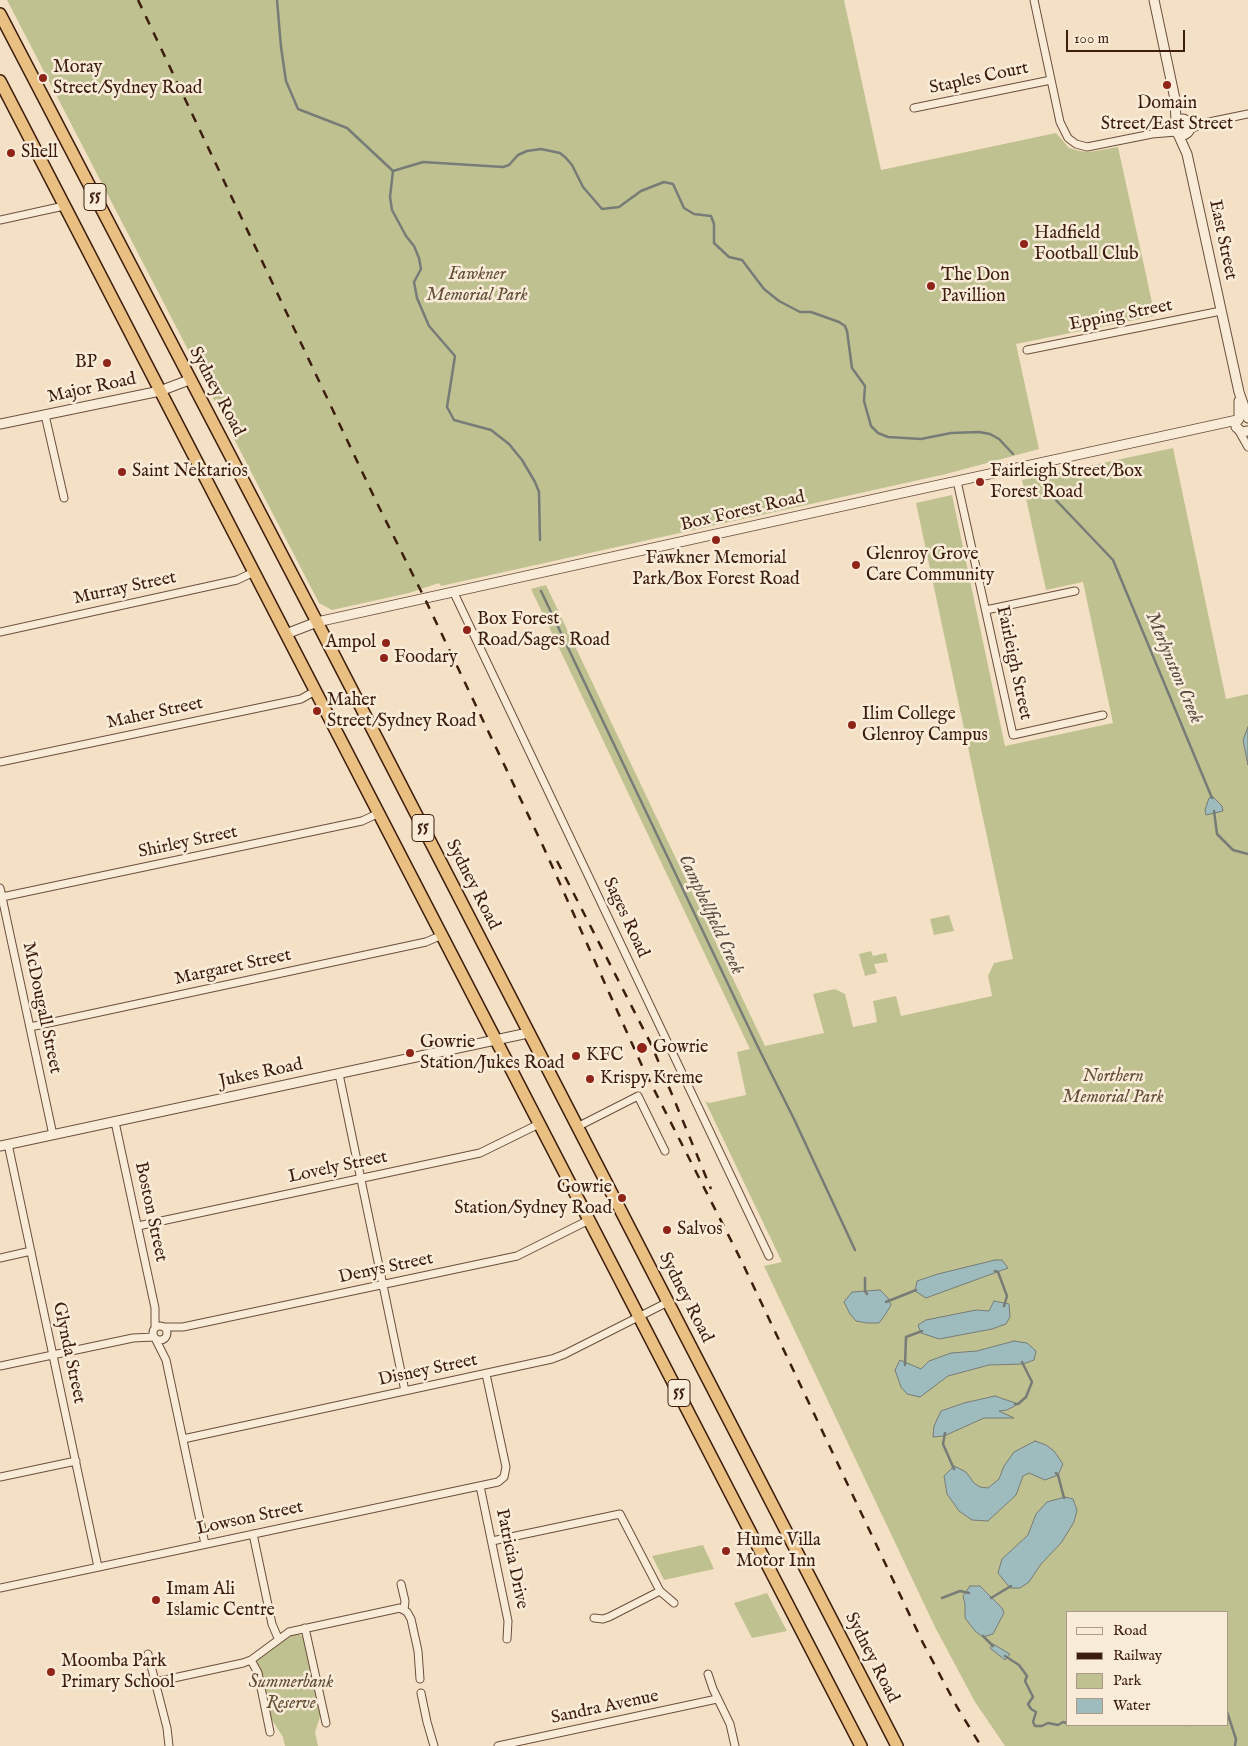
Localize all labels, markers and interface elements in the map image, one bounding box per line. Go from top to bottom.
scale bar [1068,20,1187,52]
text: 100 m [1074,29,1109,48]
place label: Moray Street/Sydney Road [53,57,202,100]
street label: Staples Court [927,58,1031,100]
marker: Moray Street/Sydney Road [37,72,49,84]
marker: Domain Street/East Street [1161,79,1173,91]
place label: Domain Street/East Street [1101,93,1233,136]
place label: Shell [21,142,58,164]
marker: Shell [5,147,17,159]
road number: 55 [84,183,106,210]
street label: East Street [1203,198,1241,282]
place label: Hadfield Football Club [1034,223,1139,266]
marker: Hadfield Football Club [1018,238,1030,250]
park label: Fawkner Memorial Park [426,264,528,306]
place label: The Don Pavillion [941,265,1010,308]
marker: The Don Pavillion [925,280,937,292]
street label: Epping Street [1068,295,1174,337]
street label: Sydney Road [183,343,249,441]
place label: BP [75,352,97,374]
marker: BP [101,357,113,369]
street label: Major Road [46,369,138,409]
place label: Saint Nektarios [132,461,248,483]
place label: Fairleigh Street/Box Forest Road [990,461,1143,504]
marker: Saint Nektarios [116,466,128,478]
marker: Fairleigh Street/Box Forest Road [974,476,986,488]
street label: Box Forest Road [679,487,807,537]
marker: Fawkner Memorial Park/Box Forest Road [710,534,722,546]
place label: Glenroy Grove Care Community [866,544,994,586]
place label: Fawkner Memorial Park/Box Forest Road [632,548,800,590]
marker: Glenroy Grove Care Community [850,559,862,571]
street label: Murray Street [72,568,178,610]
street label: Fairleigh Street [990,604,1036,722]
place label: Box Forest Road/Sages Road [477,609,610,652]
water label: Merlynston Creek [1139,609,1207,727]
marker: Box Forest Road/Sages Road [461,624,473,636]
place label: Ampol [326,632,376,654]
marker: Ampol [380,637,392,649]
place label: Foodary [394,647,458,669]
marker: Foodary [378,652,390,664]
place label: Maher Street/Sydney Road [327,690,476,732]
street label: Maher Street [105,693,205,735]
place label: Ilim College Glenroy Campus [862,704,988,746]
marker: Maher Street/Sydney Road [311,705,323,717]
marker: Ilim College Glenroy Campus [846,719,858,731]
road number: 55 [412,814,434,841]
street label: Shirley Street [136,822,240,864]
street label: Sydney Road [440,836,504,934]
water label: Campbellfield Creek [672,851,748,979]
street label: Sages Road [597,874,653,962]
street label: McDougall Street [17,940,65,1076]
street label: Margaret Street [173,945,293,991]
place label: Gowrie Station/Jukes Road [420,1032,564,1074]
place label: Gowrie [653,1037,708,1059]
marker: Gowrie [635,1041,649,1055]
place label: KFC [586,1045,623,1067]
marker: Gowrie Station/Jukes Road [404,1047,416,1059]
marker: KFC [570,1050,582,1062]
street label: Jukes Road [217,1055,305,1093]
park label: Northern Memorial Park [1062,1066,1164,1108]
place label: Krispy Kreme [600,1068,703,1090]
marker: Krispy Kreme [584,1073,596,1085]
street label: Lovely Street [286,1147,390,1189]
street label: Boston Street [129,1160,171,1264]
place label: Gowrie Station/Sydney Road [454,1177,612,1220]
marker: Gowrie Station/Sydney Road [616,1192,628,1204]
place label: Salvos [677,1219,723,1241]
marker: Salvos [661,1224,673,1236]
street label: Denys Street [337,1248,435,1290]
street label: Sydney Road [653,1249,717,1347]
street label: Glynda Street [47,1300,89,1406]
street label: Disney Street [376,1350,480,1392]
road number: 55 [668,1380,690,1406]
street label: Lowson Street [195,1497,305,1541]
street label: Patricia Drive [490,1507,532,1611]
place label: Hume Villa Motor Inn [736,1530,821,1572]
marker: Hume Villa Motor Inn [720,1545,732,1557]
place label: Imam Ali Islamic Centre [166,1579,275,1622]
marker: Imam Ali Islamic Centre [150,1594,162,1606]
street label: Sydney Road [839,1609,903,1707]
legend [1066,1611,1228,1726]
text: Road [1113,1621,1147,1640]
text: Railway [1113,1646,1162,1665]
place label: Moomba Park Primary School [61,1651,175,1694]
marker: Moomba Park Primary School [45,1666,57,1678]
text: Park [1113,1671,1142,1690]
park label: Summerbank Reserve [248,1672,334,1715]
street label: Sandra Avenue [549,1686,661,1730]
text: Water [1113,1696,1150,1715]

